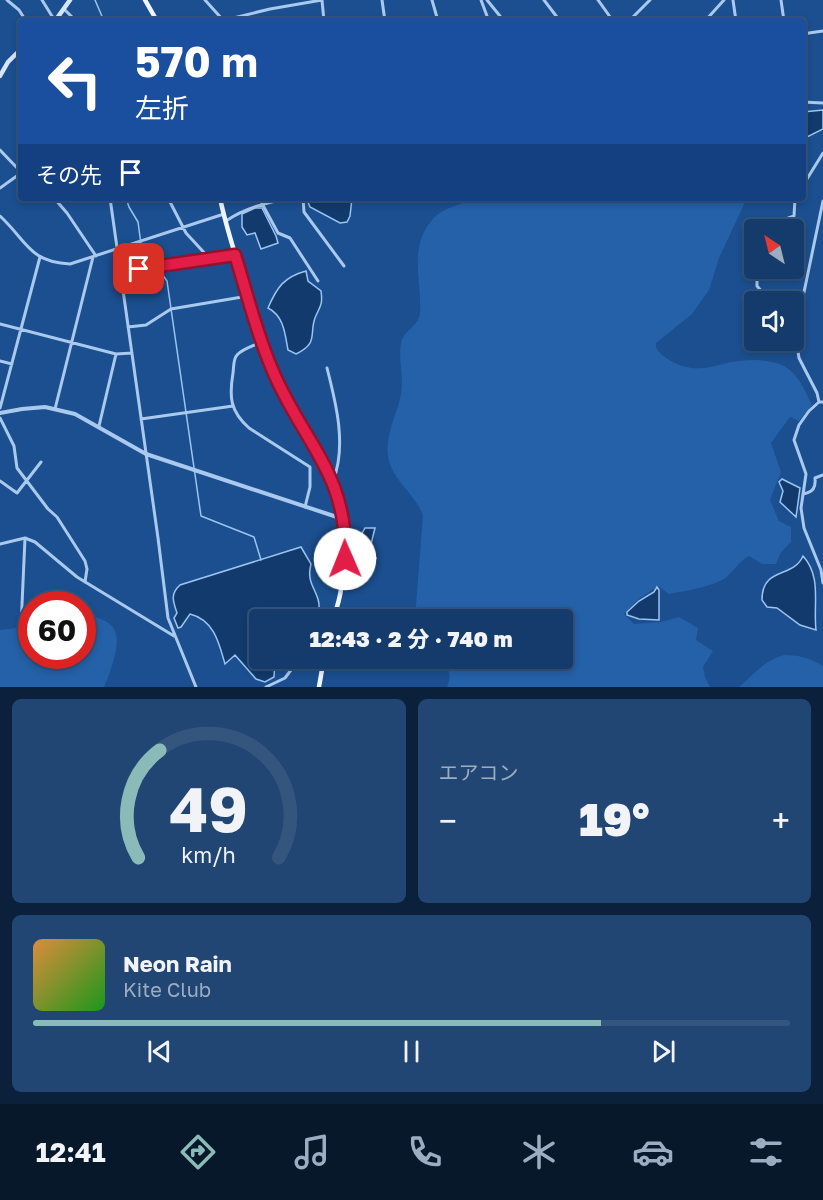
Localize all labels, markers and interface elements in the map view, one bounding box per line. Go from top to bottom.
text: 570 m [135,36,258,86]
icon: left [36,42,114,120]
text: 左折 [135,92,189,124]
icon: arrive [114,156,147,189]
text: その先 [36,161,102,188]
north arrow [744,219,804,279]
map controls [744,219,804,351]
pin [113,243,164,294]
icon: arrive [122,252,155,285]
button: sound [744,291,804,351]
position arrow [313,527,377,591]
speed limit sign: 60 [18,591,96,669]
text: 12:43 · 2 分 · 740 m [309,625,513,652]
text: エアコン [439,760,519,784]
text: 49 [169,771,248,846]
text: 19° [579,792,650,846]
text: − [439,801,457,840]
text: + [772,801,790,840]
text: km/h [181,842,236,868]
text: Neon Rain [123,950,232,977]
text: Kite Club [123,977,211,1001]
icon: previous [143,1035,176,1068]
icon: pause [395,1035,428,1068]
icon: next [647,1035,680,1068]
icon: directions [177,1131,219,1173]
icon: music [291,1131,333,1173]
icon: phone [404,1131,446,1173]
icon: climate [518,1131,560,1173]
icon: car [632,1131,674,1173]
icon: filters [745,1131,787,1173]
text: 12:41 [36,1136,106,1168]

